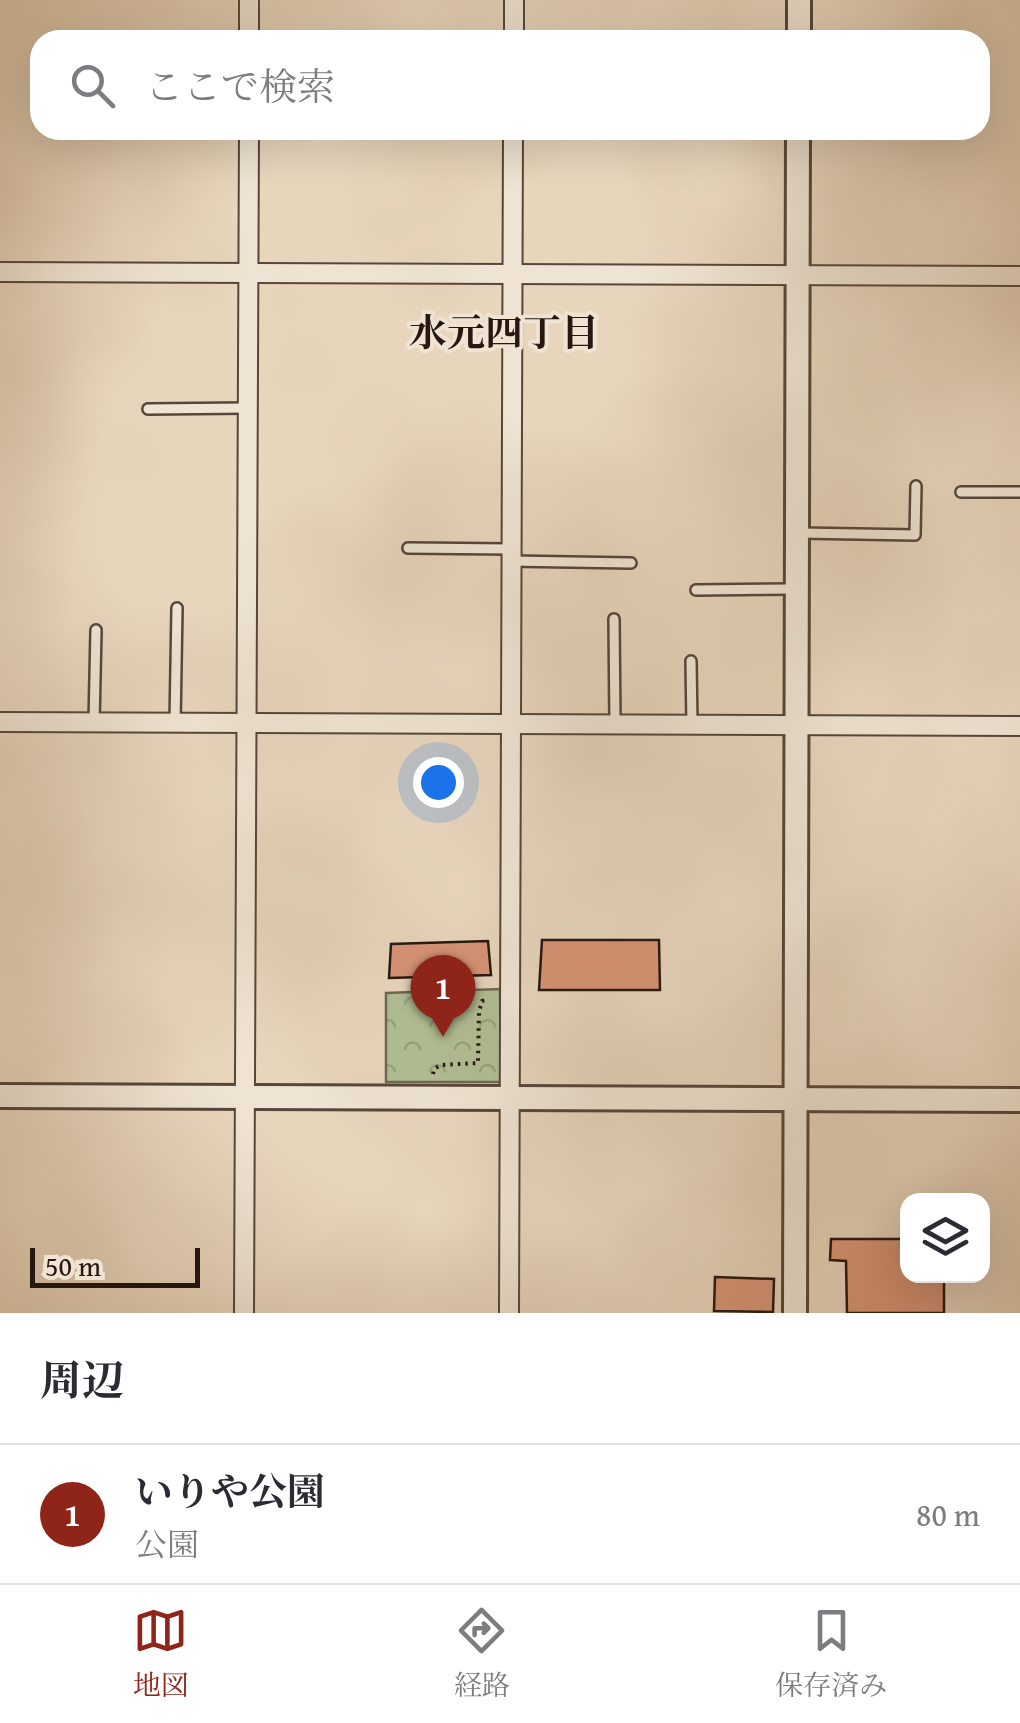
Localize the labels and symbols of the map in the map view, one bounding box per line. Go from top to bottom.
district label: 水元四丁目 [409,304,599,360]
your location [413,757,464,808]
pin: 1 [410,954,476,1037]
scale bar [30,1243,200,1288]

